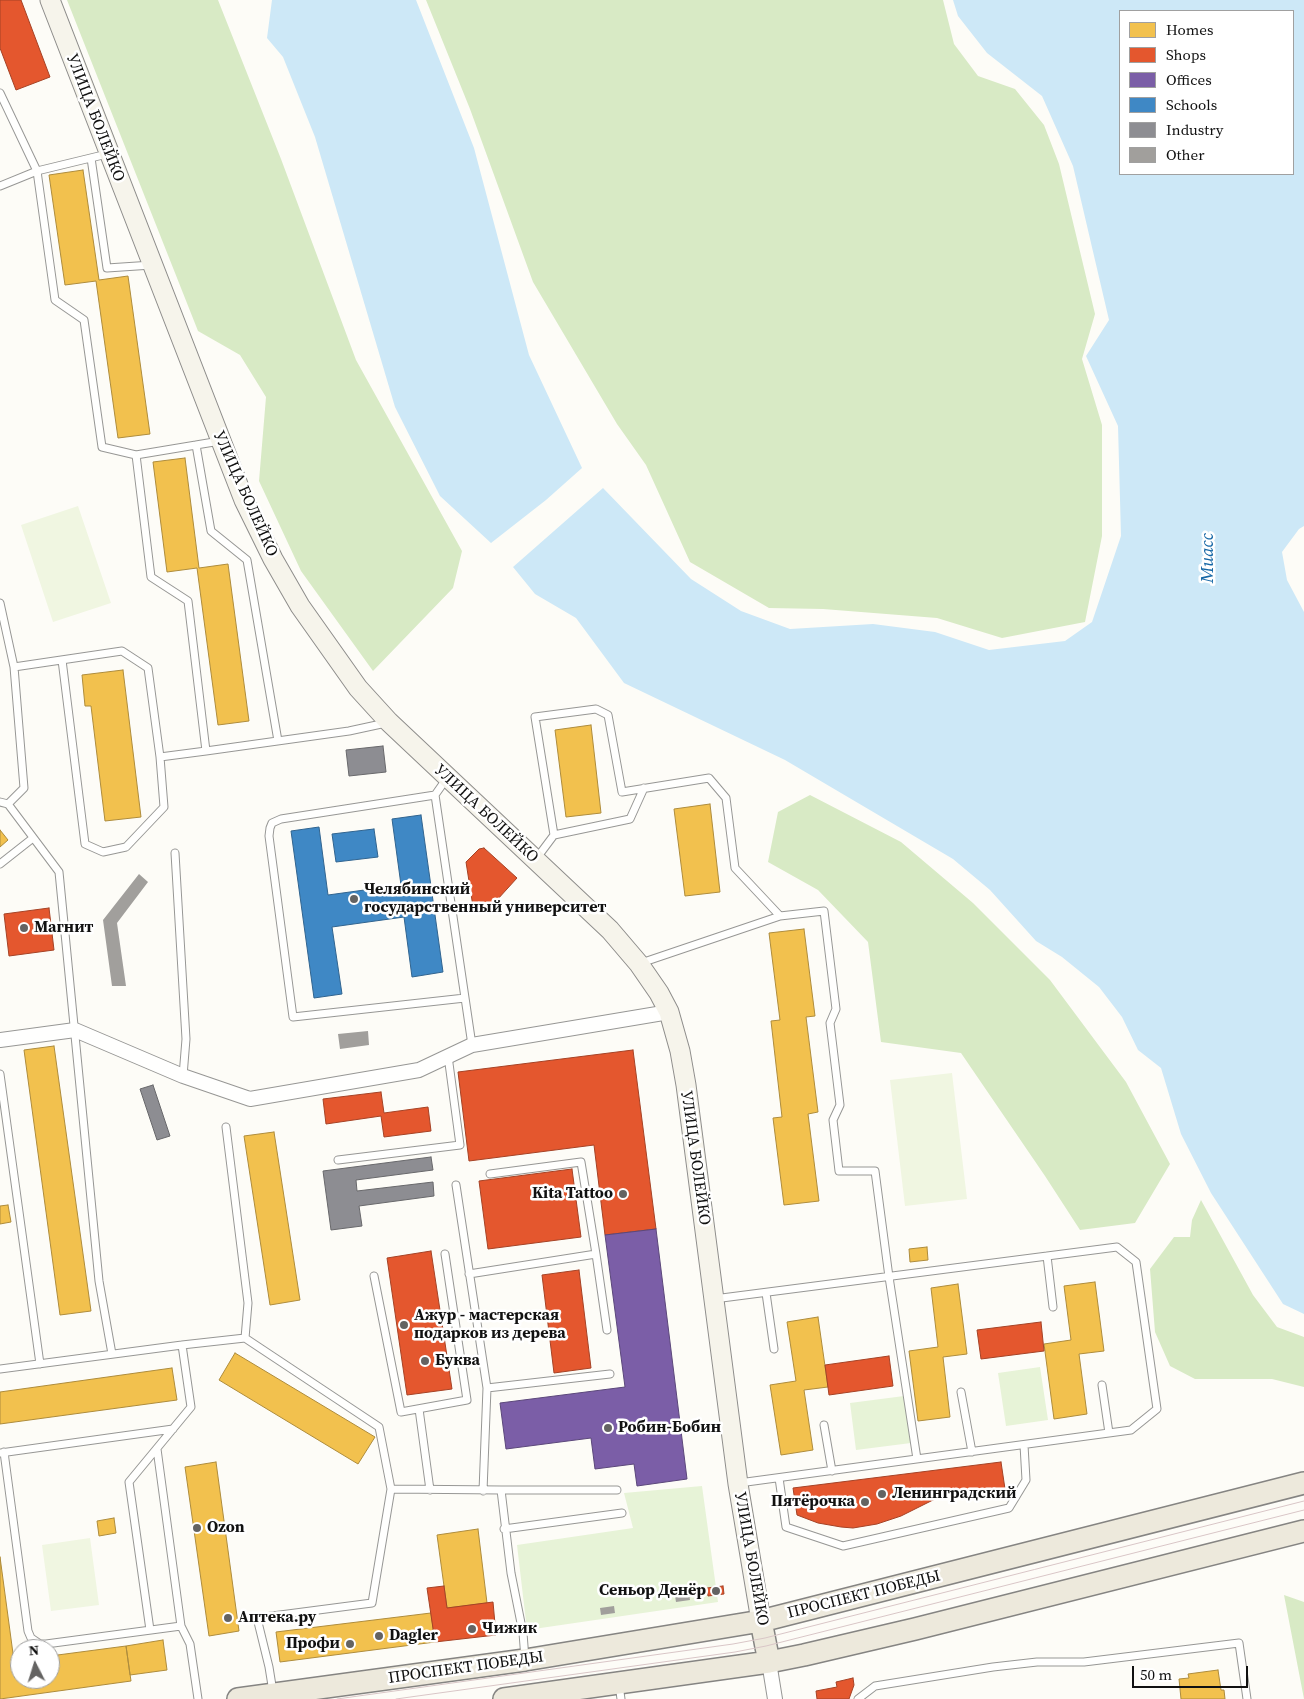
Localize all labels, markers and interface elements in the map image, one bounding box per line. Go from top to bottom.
legend [1119,10,1294,175]
text: Homes [1166,19,1213,40]
text: Shops [1166,44,1206,65]
street label: УЛИЦА БОЛЕЙКО [62,51,128,185]
text: Offices [1166,69,1212,90]
text: Schools [1166,94,1217,115]
text: Industry [1166,119,1223,140]
text: Other [1166,144,1205,165]
street label: УЛИЦА БОЛЕЙКО [209,428,281,560]
water label: Миасс [1197,533,1219,583]
street label: УЛИЦА БОЛЕЙКО [430,761,542,867]
place label: Челябинский государственный университет [364,880,607,918]
marker: Челябинский государственный университет [348,893,360,905]
place label: Магнит [34,918,93,938]
marker: Магнит [18,922,30,934]
street label: УЛИЦА БОЛЕЙКО [676,1090,714,1226]
place label: Kita Tattoo [532,1184,613,1204]
marker: Kita Tattoo [617,1188,629,1200]
place label: Ажур - мастерская подарков из дерева [414,1306,566,1344]
marker: Ажур - мастерская подарков из дерева [398,1319,410,1331]
place label: Буква [435,1351,480,1371]
marker: Буква [419,1355,431,1367]
place label: Робин-Бобин [618,1418,721,1438]
marker: Робин-Бобин [602,1422,614,1434]
place label: Ленинградский [892,1484,1016,1504]
marker: Ленинградский [876,1488,888,1500]
street label: УЛИЦА БОЛЕЙКО [730,1491,772,1627]
place label: Пятёрочка [771,1492,855,1512]
marker: Пятёрочка [859,1496,871,1508]
place label: Ozon [207,1518,245,1538]
marker: Ozon [191,1522,203,1534]
street label: ПРОСПЕКТ ПОБЕДЫ [786,1567,942,1623]
place label: Сеньор Денёр [599,1581,706,1601]
marker: Сеньор Денёр [710,1585,722,1597]
place label: Аптека.ру [238,1608,316,1628]
marker: Аптека.ру [222,1612,234,1624]
place label: Чижик [482,1619,537,1639]
marker: Чижик [466,1623,478,1635]
place label: Dagler [389,1626,438,1646]
marker: Dagler [373,1630,385,1642]
place label: Профи [286,1634,340,1654]
marker: Профи [344,1638,356,1650]
north arrow [10,1639,60,1689]
text: N [28,1640,40,1660]
street label: ПРОСПЕКТ ПОБЕДЫ [387,1648,545,1688]
scale bar [1134,1656,1250,1688]
text: 50 m [1140,1664,1172,1685]

